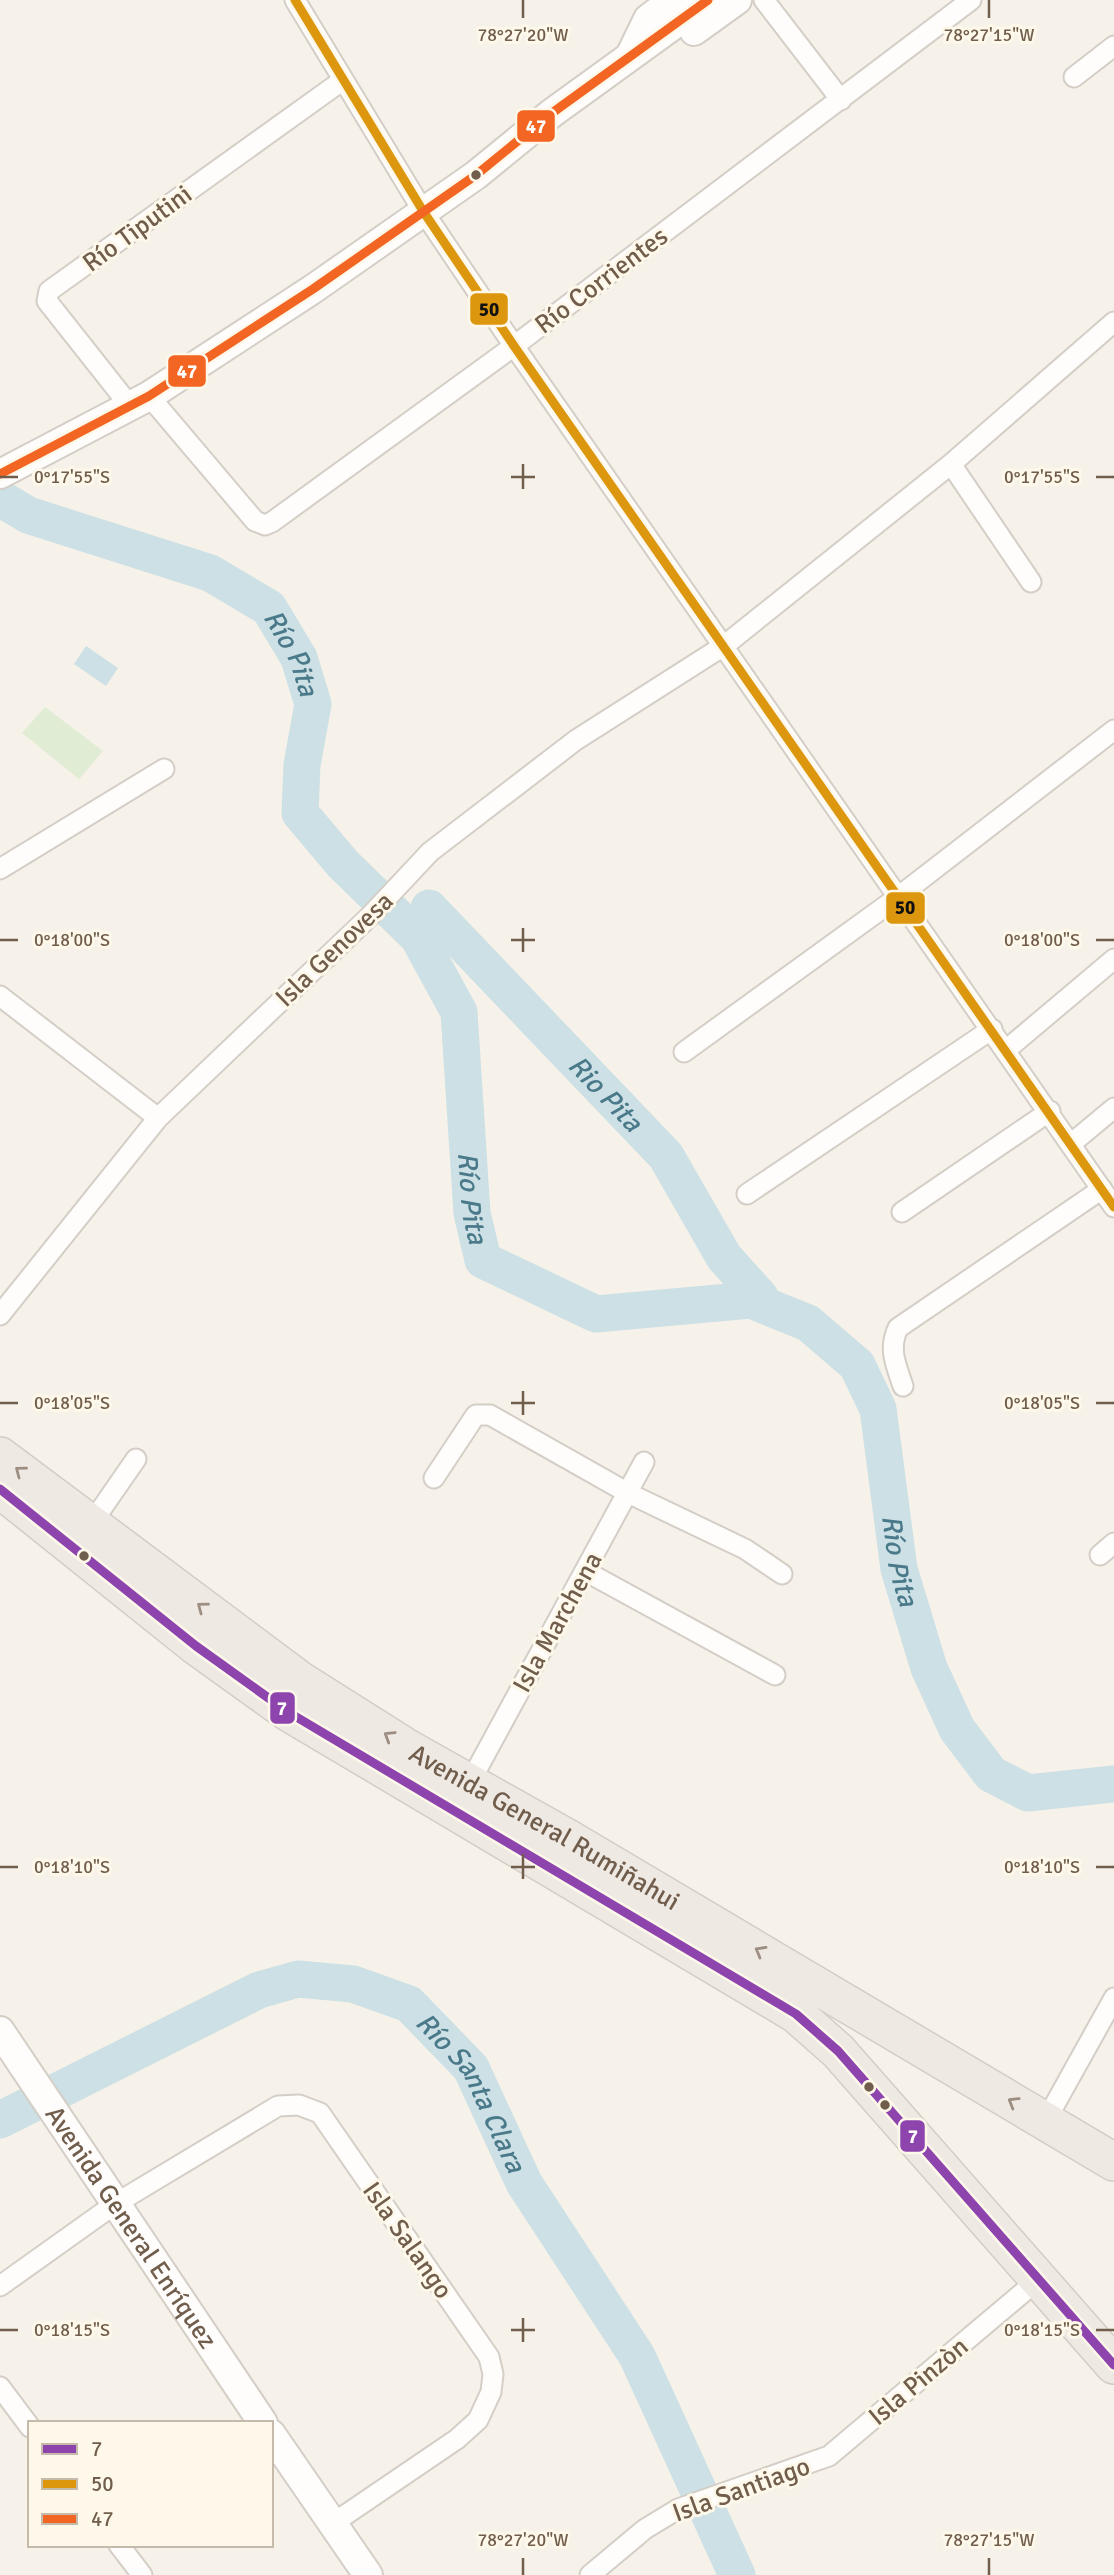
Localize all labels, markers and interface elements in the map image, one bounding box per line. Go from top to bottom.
text: 78°27'20"W [478,24,568,46]
text: 78°27'15"W [944,24,1034,46]
line badge: 47 [516,109,556,143]
text: 47 [526,115,546,139]
unlabelled marker [469,168,483,182]
street label: Río Tiputini [77,178,198,279]
street label: Río Corrientes [529,220,674,341]
line badge: 50 [469,292,509,326]
text: 50 [479,298,499,322]
line badge: 47 [167,354,207,388]
text: 47 [177,360,197,384]
text: 0°17'55"S [34,466,110,488]
text: 0°17'55"S [1004,466,1080,488]
water label: Río Pita [256,604,326,701]
street label: Isla Genovesa [269,885,400,1014]
line badge: 50 [885,891,926,925]
text: 50 [895,896,915,920]
text: 0°18'00"S [34,929,110,951]
text: 0°18'00"S [1004,929,1080,951]
water label: Rio Pita [561,1049,650,1140]
water label: Río Pita [450,1151,495,1248]
text: 0°18'05"S [34,1392,110,1414]
text: 0°18'05"S [1004,1392,1080,1414]
one-way arrow [15,1466,28,1479]
water label: Río Pita [874,1513,926,1611]
street label: Isla Marchena [506,1547,610,1698]
unlabelled marker [77,1549,91,1563]
one-way arrow [197,1603,210,1615]
line badge: 7 [269,1691,296,1725]
text: 7 [277,1697,287,1721]
one-way arrow [384,1732,397,1745]
street label: Avenida General Rumiñahui [403,1738,685,1918]
text: 0°18'10"S [34,1856,110,1878]
text: 0°18'10"S [1004,1856,1080,1878]
one-way arrow [754,1946,767,1959]
water label: Río Santa Clara [409,2006,533,2179]
unlabelled marker [862,2080,876,2094]
unlabelled marker [878,2098,892,2112]
one-way arrow [1008,2098,1021,2111]
street label: Avenida General Enríquez [38,2100,223,2355]
line badge: 7 [899,2119,926,2153]
text: 7 [908,2125,918,2149]
street label: Isla Salango [355,2176,459,2305]
text: 0°18'15"S [34,2319,110,2341]
text: 0°18'15"S [1004,2319,1080,2341]
street label: Isla Pinzòn [862,2331,975,2433]
legend [28,2421,273,2547]
text: 7 [91,2436,102,2462]
street label: Isla Santiago [668,2450,815,2530]
text: 50 [91,2471,114,2497]
text: 47 [91,2506,114,2532]
text: 78°27'20"W [478,2529,568,2551]
text: 78°27'15"W [944,2529,1034,2551]

